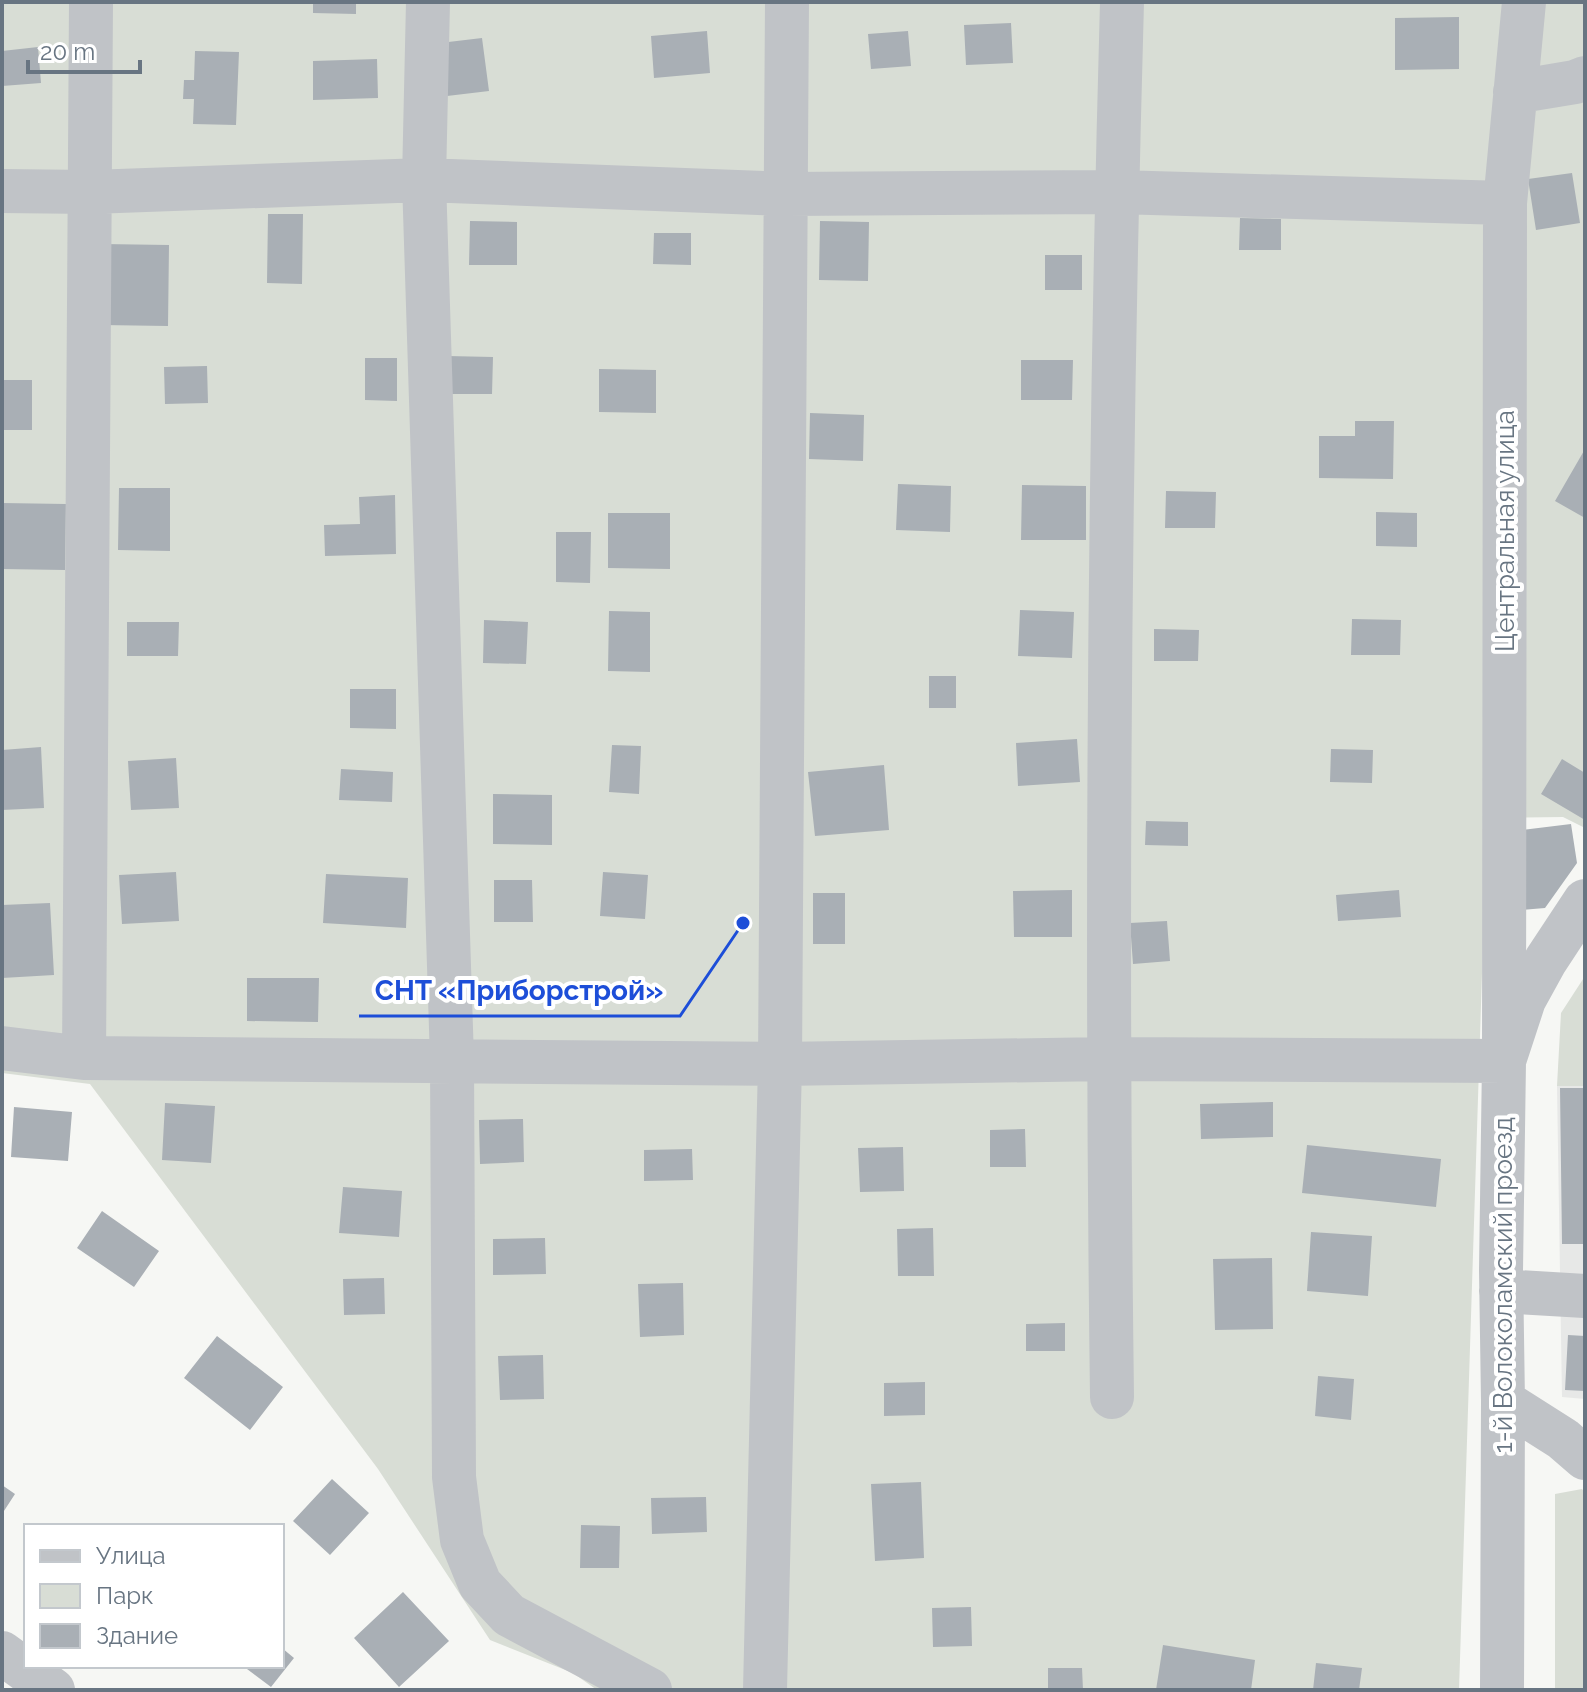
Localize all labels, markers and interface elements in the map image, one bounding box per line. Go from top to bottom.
scale bar [28,24,140,74]
text: 20 m [40,37,95,66]
street label: Центральная улица [1490,410,1520,652]
callout: СНТ «Приборстрой» [359,964,680,1016]
text: СНТ «Приборстрой» [375,974,663,1007]
street label: 1-й Волоколамский проезд [1488,1117,1518,1453]
legend [24,1524,284,1668]
text: Улица [96,1541,166,1570]
text: Парк [96,1581,154,1610]
text: Здание [96,1621,178,1650]

